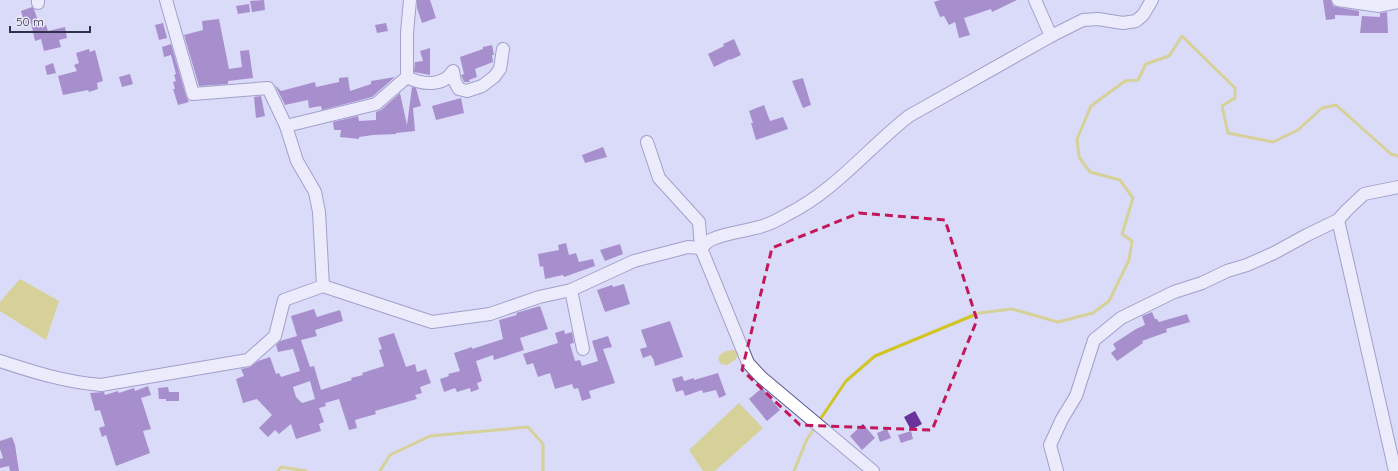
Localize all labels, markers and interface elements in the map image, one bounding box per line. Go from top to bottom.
scale bar [10,8,90,34]
text: 50 m [16,14,44,29]

